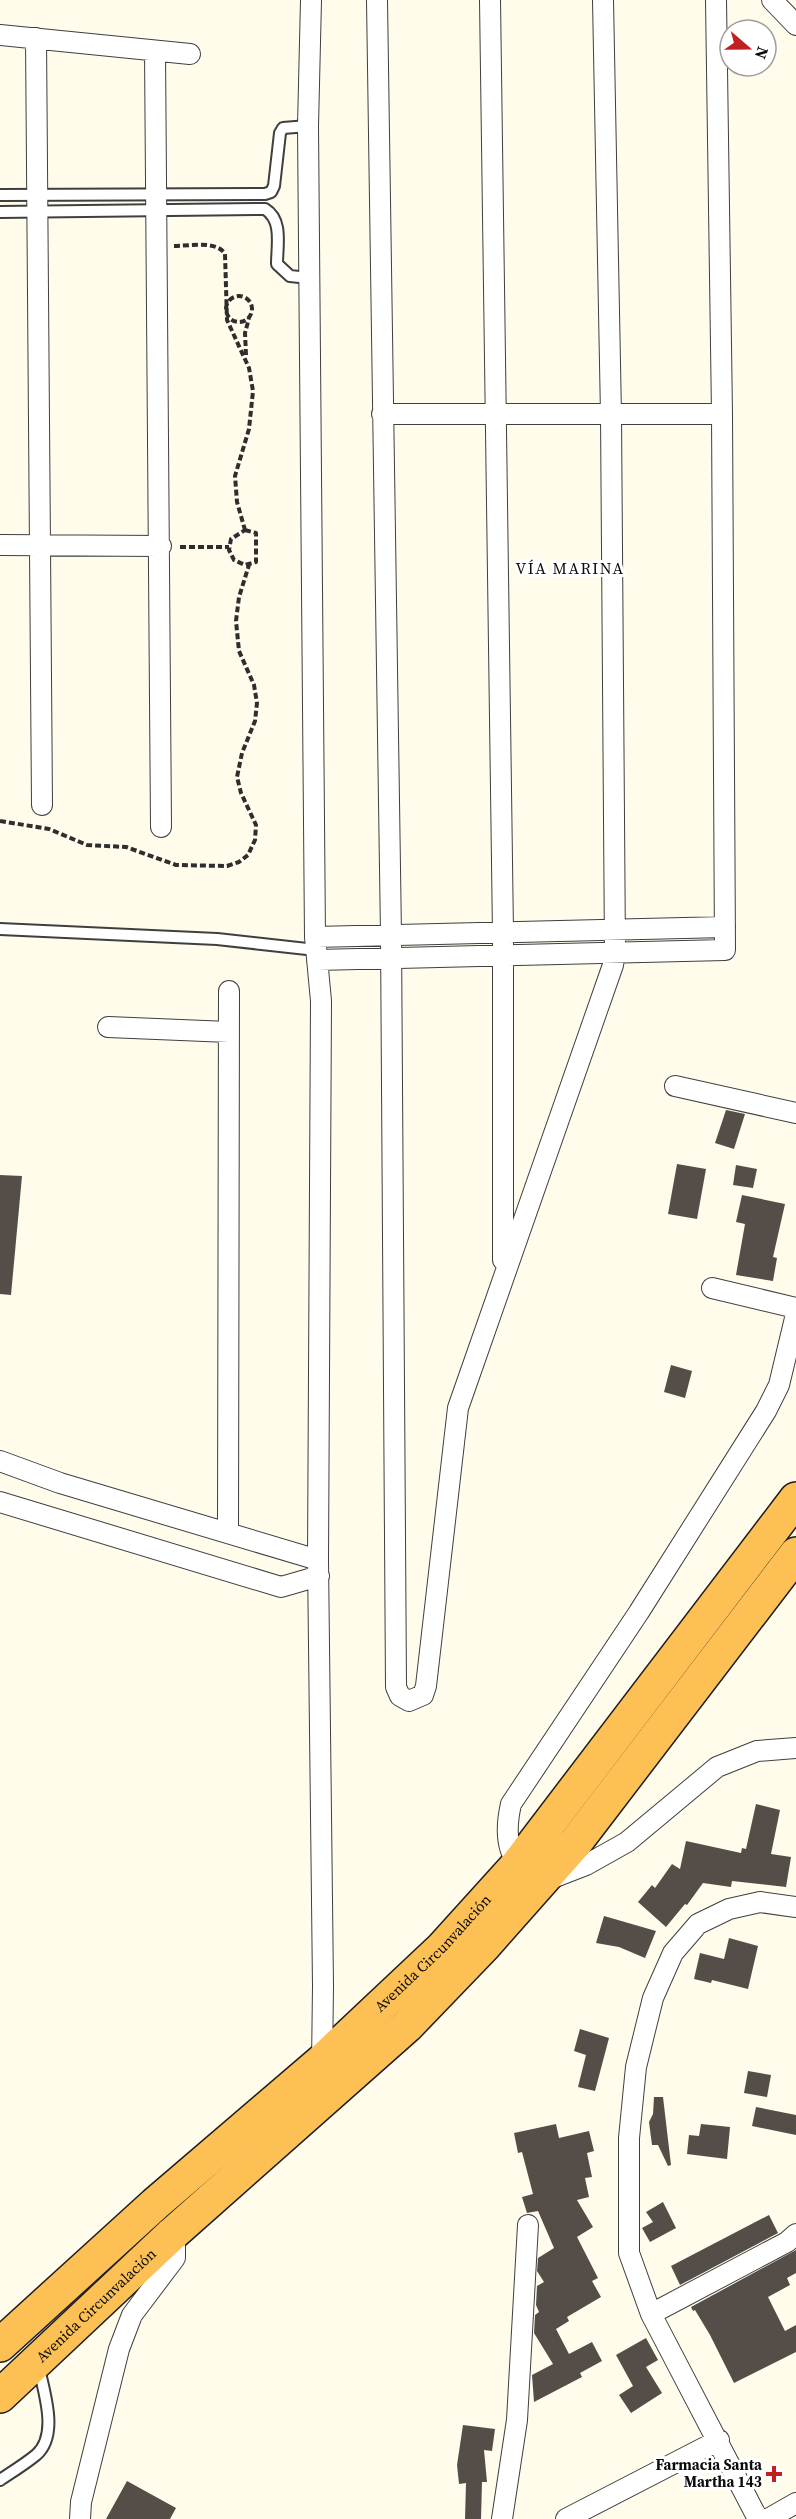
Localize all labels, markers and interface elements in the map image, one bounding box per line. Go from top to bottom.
north arrow [718,18,778,78]
text: N [750,44,774,63]
district label: VÍA MARINA [515,557,625,579]
street label: Avenida Circunvalación [369,1890,496,2016]
street label: Avenida Circunvalación [31,2243,161,2367]
place label: Farmacia Santa Martha 143 [656,2454,763,2492]
marker: Farmacia Santa Martha 143 [767,2467,781,2481]

